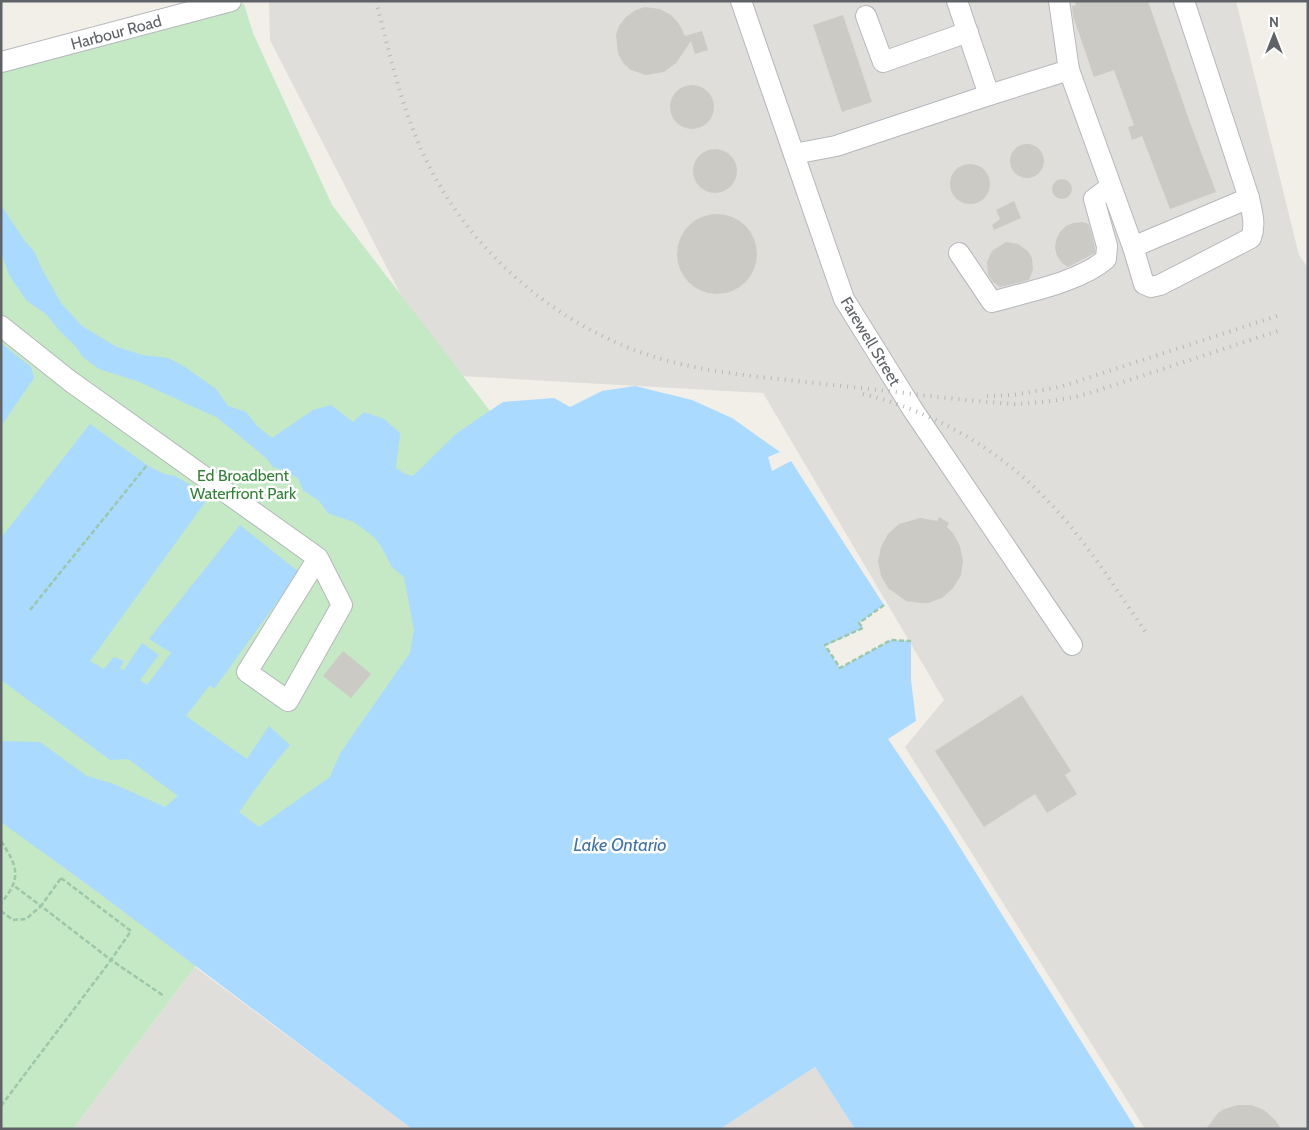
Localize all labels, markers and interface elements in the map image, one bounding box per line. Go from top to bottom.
north arrow [1249,10,1299,60]
street label: Harbour Road [69,11,164,54]
text: N [1269,13,1279,31]
street label: Farewell Street [837,293,905,390]
park label: Ed Broadbent Waterfront Park [190,466,297,503]
water label: Lake Ontario [573,834,667,856]

